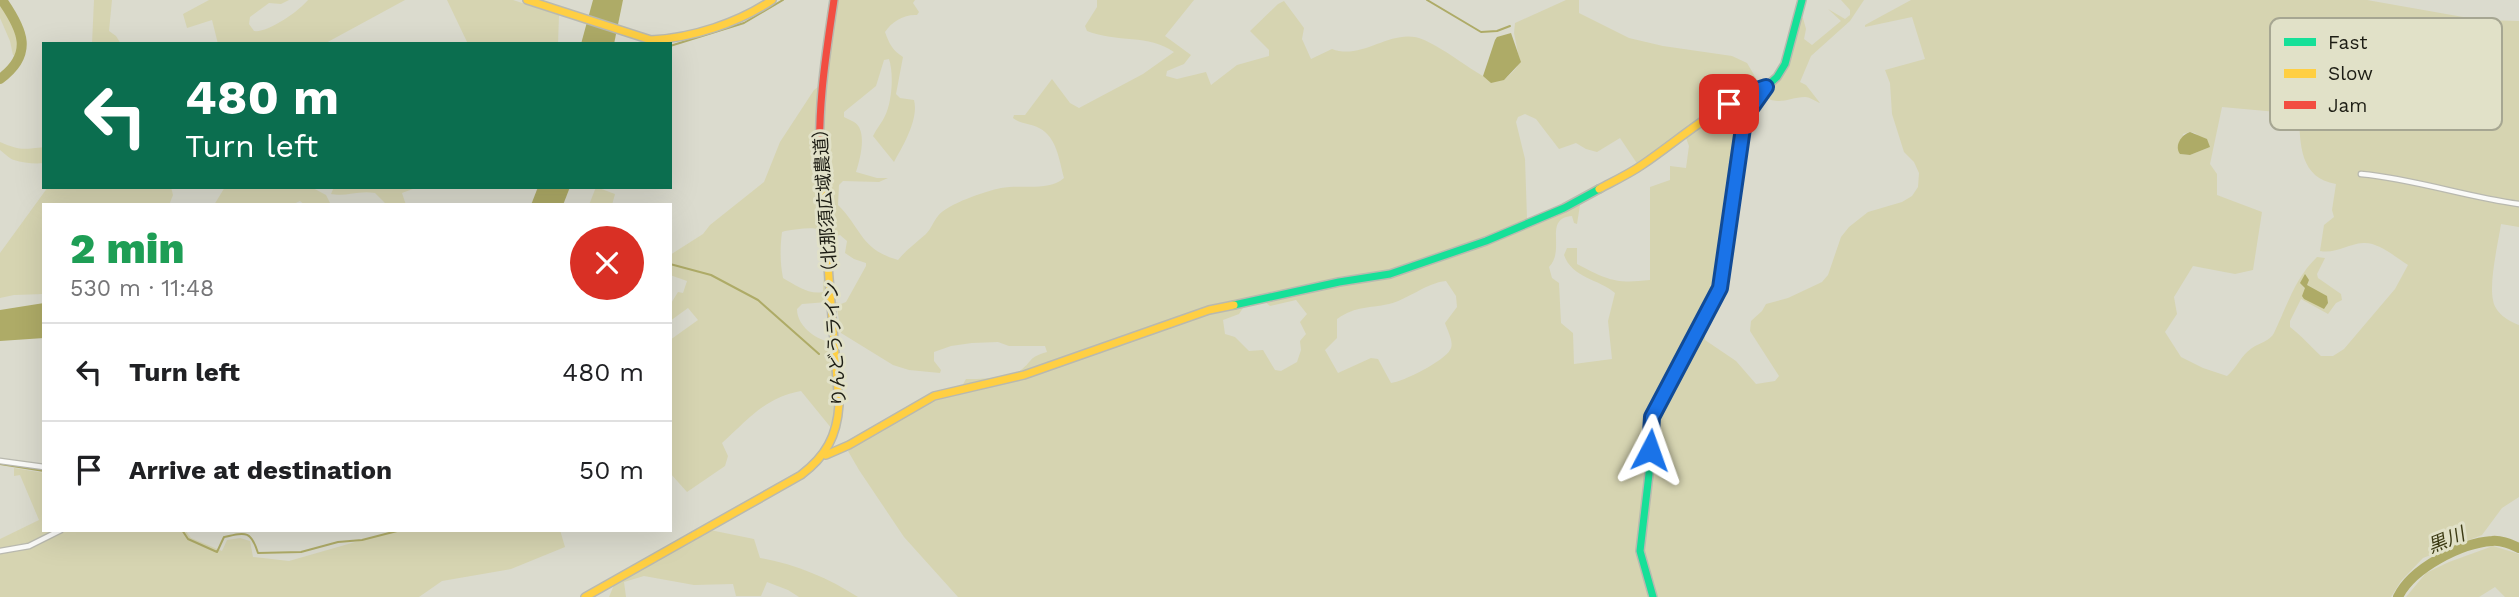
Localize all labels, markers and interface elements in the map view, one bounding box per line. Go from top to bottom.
legend [2270,18,2502,130]
text: Fast [2328,31,2367,54]
text: Slow [2328,62,2373,85]
text: 480 m [185,68,339,126]
icon: left [70,70,161,161]
pin [1699,74,1759,134]
icon: arrive [1710,85,1748,123]
text: Jam [2328,94,2367,117]
street label: りんどうライン（北那須広域農道） [808,119,850,407]
text: Turn left [185,127,318,165]
text: 2 min [70,224,184,273]
button: close [570,226,644,300]
text: 530 m · 11:48 [70,275,214,302]
icon: left [70,353,108,391]
text: Turn left [129,357,240,387]
text: 480 m [562,357,644,387]
position arrow [1613,413,1687,487]
icon: arrive [70,451,108,489]
text: Arrive at destination [129,455,392,485]
text: 50 m [579,455,644,485]
water label: 黒川 [2424,521,2470,558]

